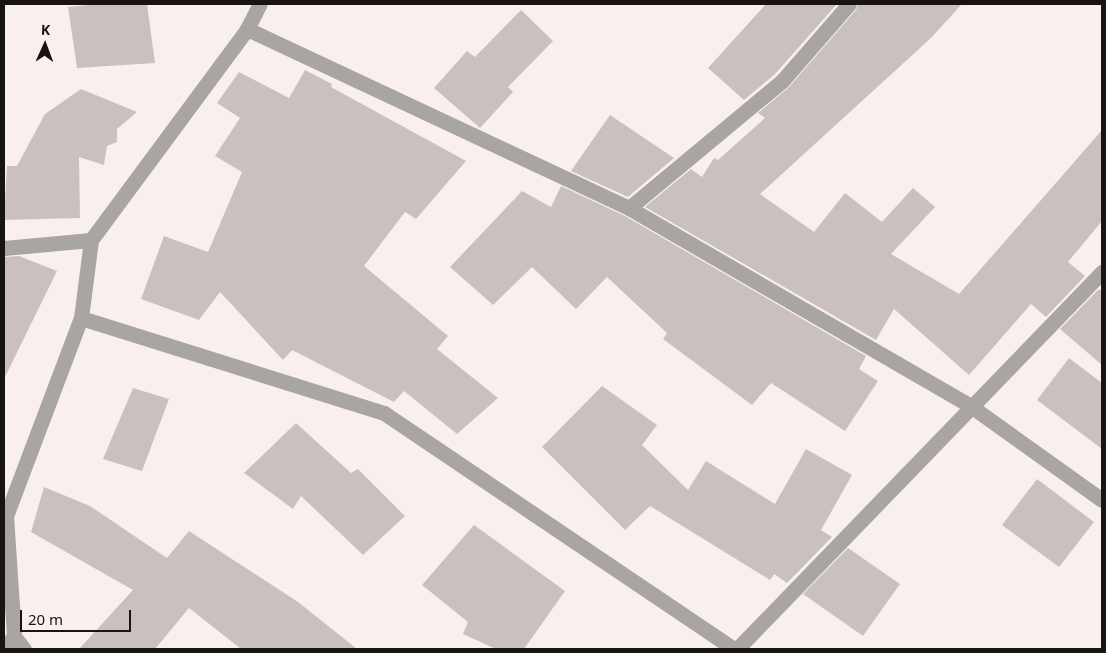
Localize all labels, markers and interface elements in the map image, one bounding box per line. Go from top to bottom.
north arrow [20,20,70,70]
text: K [41,20,51,39]
scale bar [22,600,134,632]
text: 20 m [28,609,63,629]

